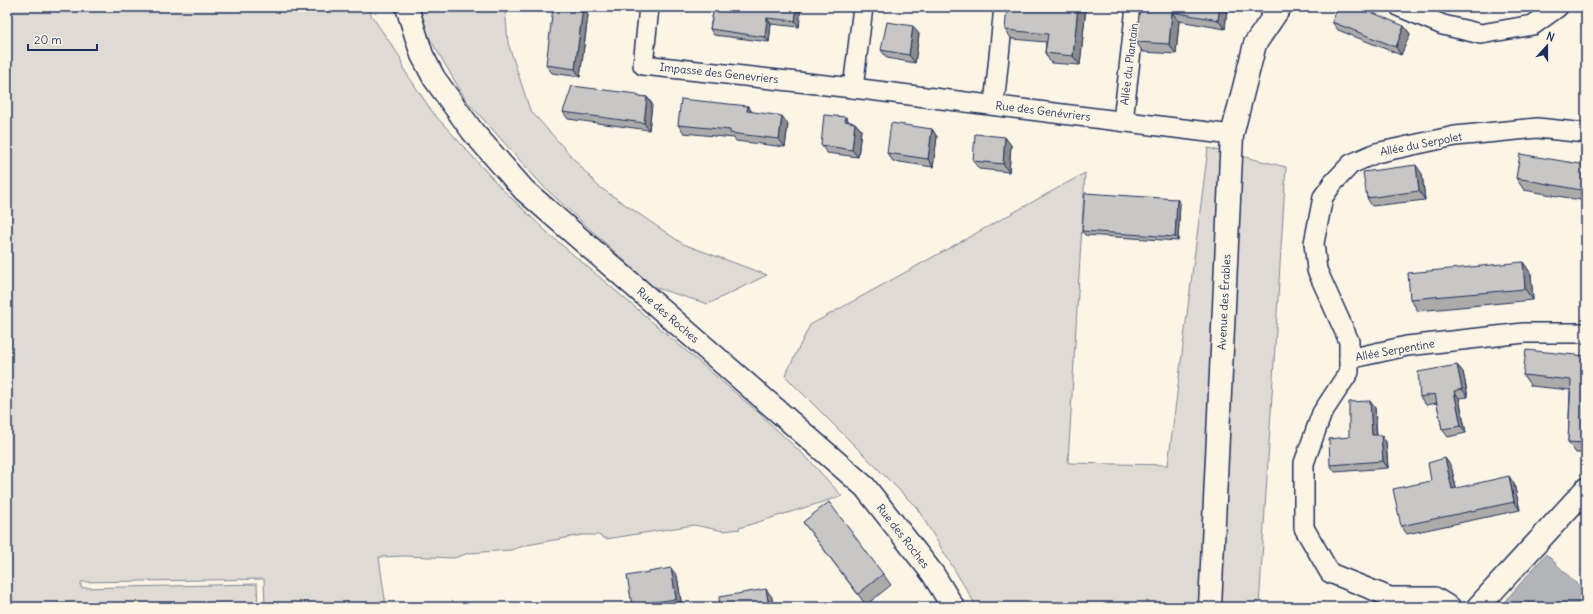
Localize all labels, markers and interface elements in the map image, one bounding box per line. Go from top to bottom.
street label: Allée du Plantain [1117,22,1141,106]
scale bar [28,26,97,52]
north arrow [1527,26,1567,66]
text: N [1545,29,1557,45]
text: 20 m [34,32,62,47]
street label: Impasse des Genevriers [659,60,779,86]
street label: Rue des Genévriers [995,98,1091,124]
street label: Allée du Serpolet [1379,129,1463,159]
street label: Avenue des Érables [1213,254,1234,350]
street label: Rue des Roches [634,284,702,346]
street label: Allée Serpentine [1354,336,1436,364]
street label: Rue des Roches [874,501,932,571]

